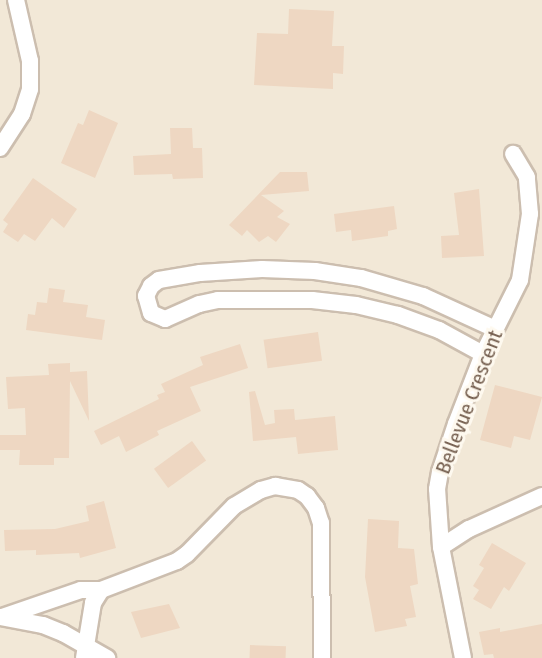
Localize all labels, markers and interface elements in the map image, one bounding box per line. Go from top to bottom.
street label: Bellevue Crescent [430,326,508,478]

